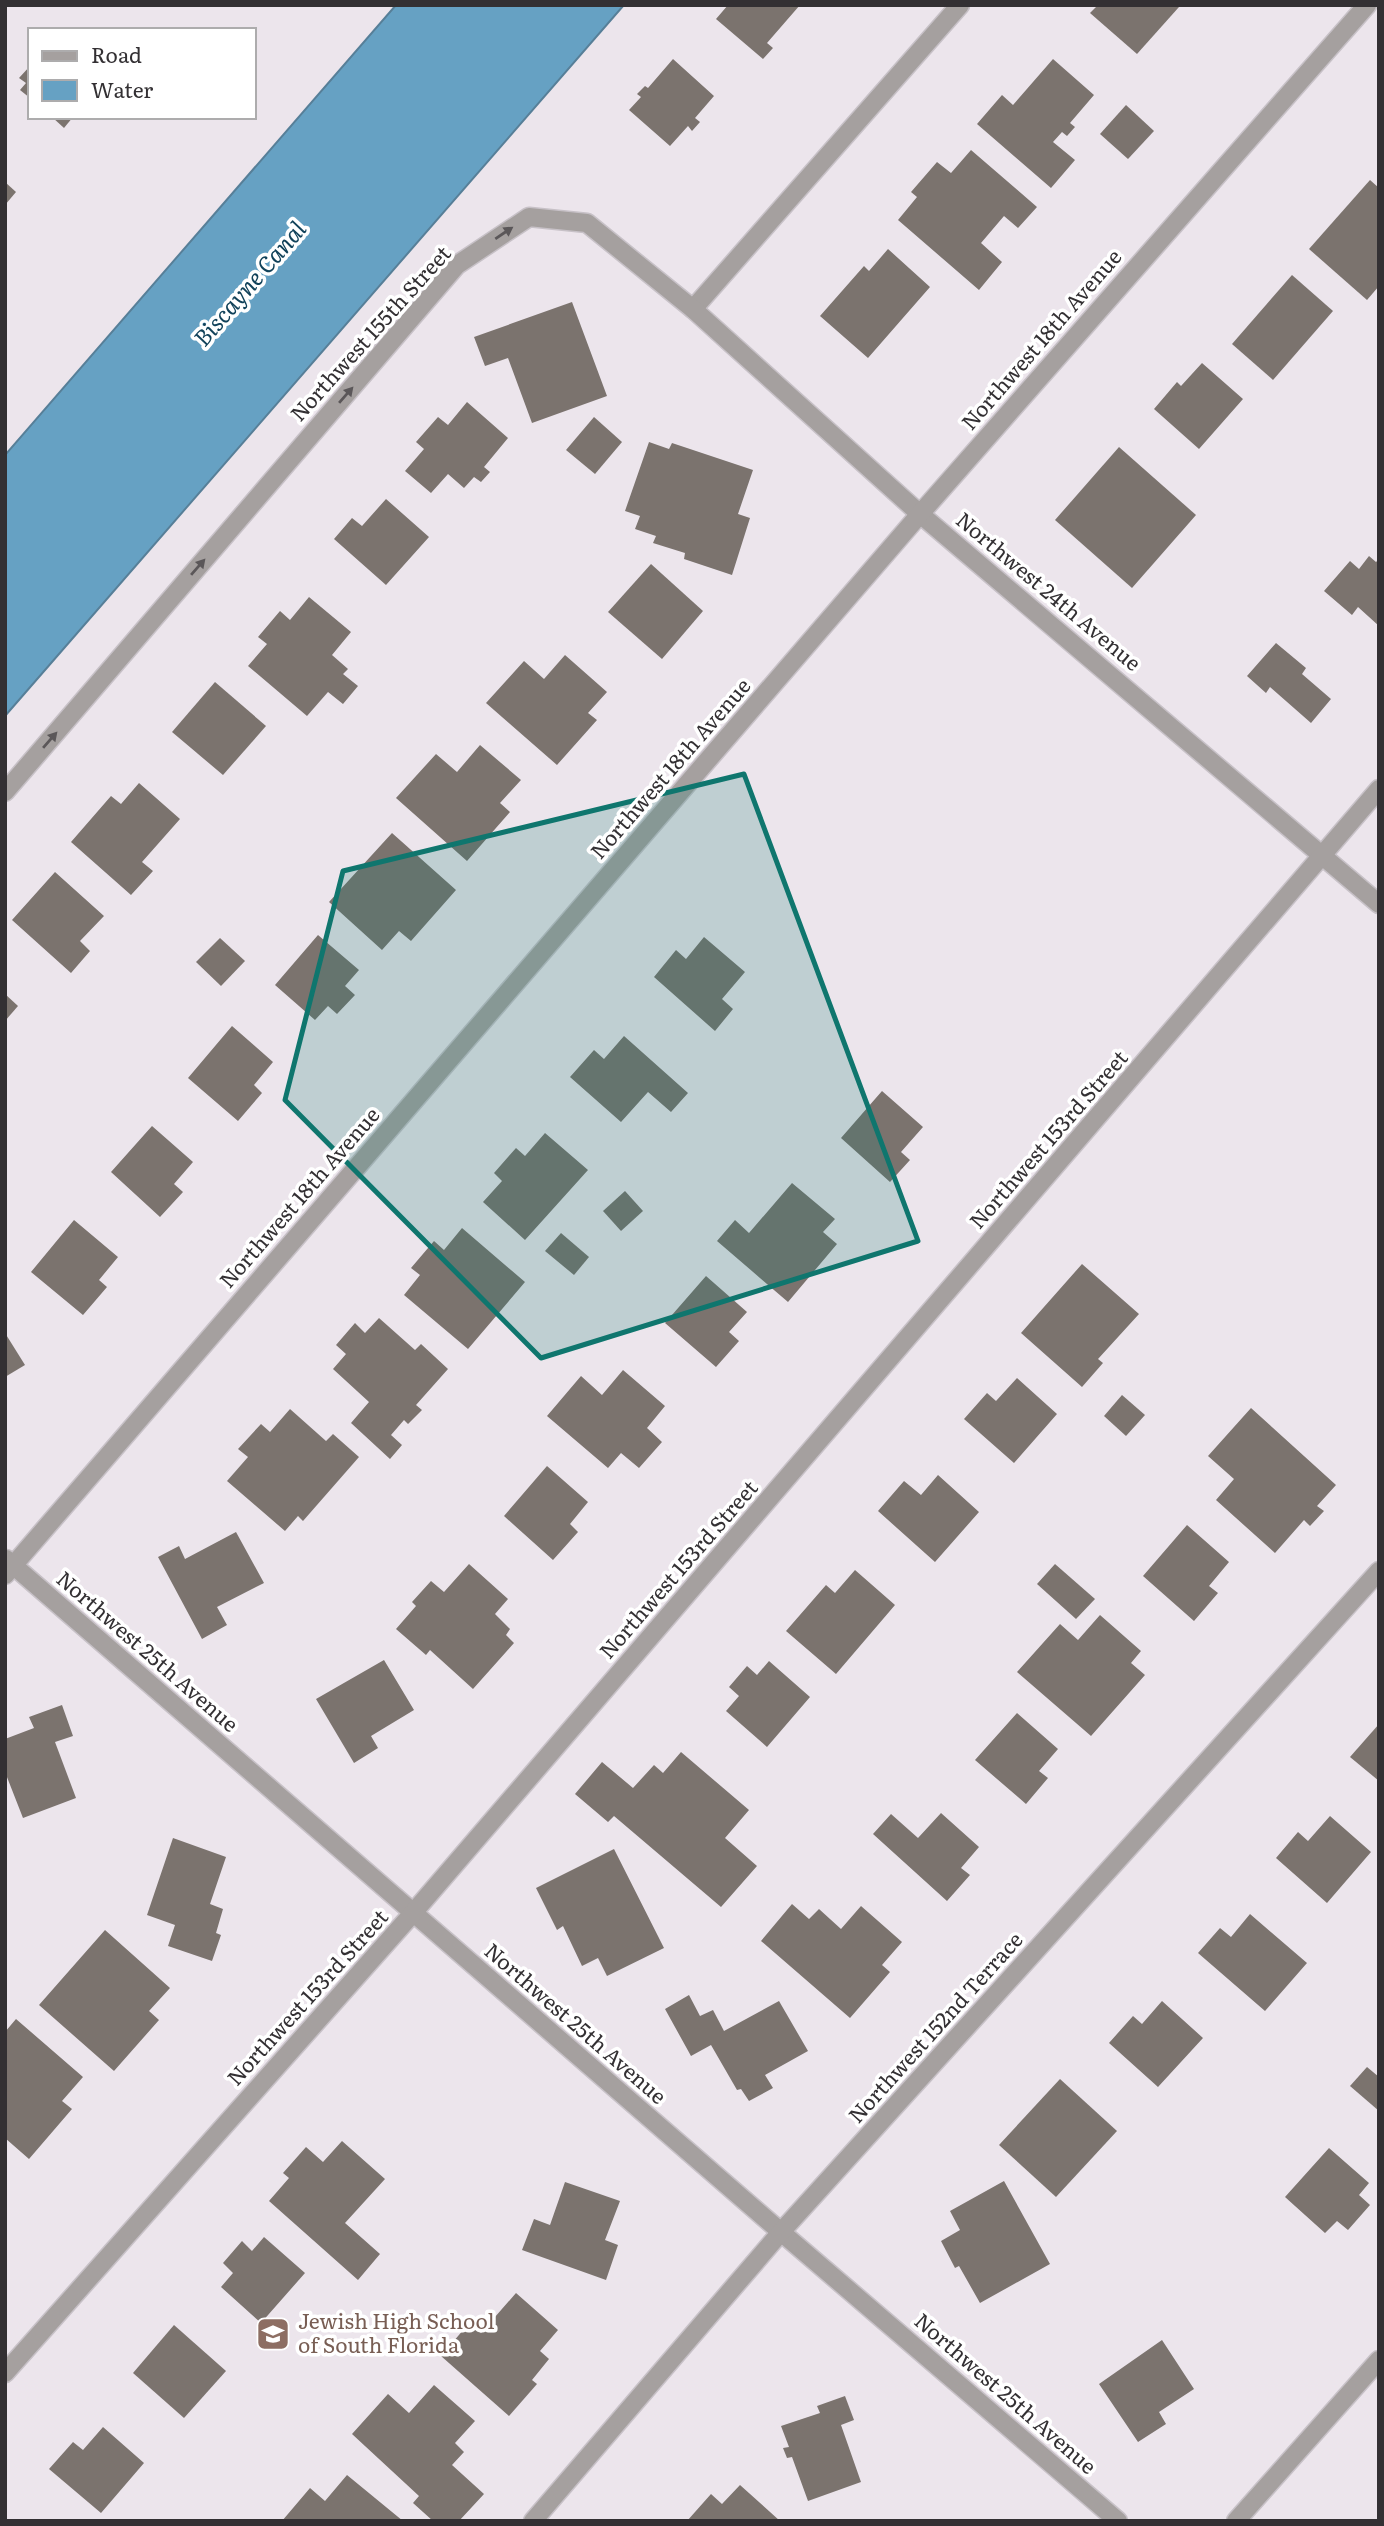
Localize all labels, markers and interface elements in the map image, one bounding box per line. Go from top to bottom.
legend [28,28,256,119]
text: Road [91,38,142,69]
text: Water [91,73,153,104]
water label: Biscayne Canal [184,212,313,353]
one-way arrow [494,227,514,240]
street label: Northwest 155th Street [282,237,457,427]
street label: Northwest 18th Avenue [953,241,1128,436]
one-way arrow [338,386,353,403]
street label: Northwest 24th Avenue [950,503,1149,677]
one-way arrow [190,559,205,576]
street label: Northwest 18th Avenue [582,670,757,865]
one-way arrow [42,731,58,749]
street label: Northwest 153rd Street [961,1042,1134,1235]
street label: Northwest 18th Avenue [211,1099,386,1294]
street label: Northwest 153rd Street [591,1472,764,1665]
street label: Northwest 25th Avenue [51,1562,246,1738]
street label: Northwest 153rd Street [218,1901,394,2091]
street label: Northwest 152nd Terrace [840,1924,1029,2129]
street label: Northwest 25th Avenue [479,1934,674,2110]
place label: Jewish High School of South Florida [298,2304,494,2359]
street label: Northwest 25th Avenue [909,2304,1104,2480]
school or university icon: Jewish High School of South Florida [254,2315,292,2353]

